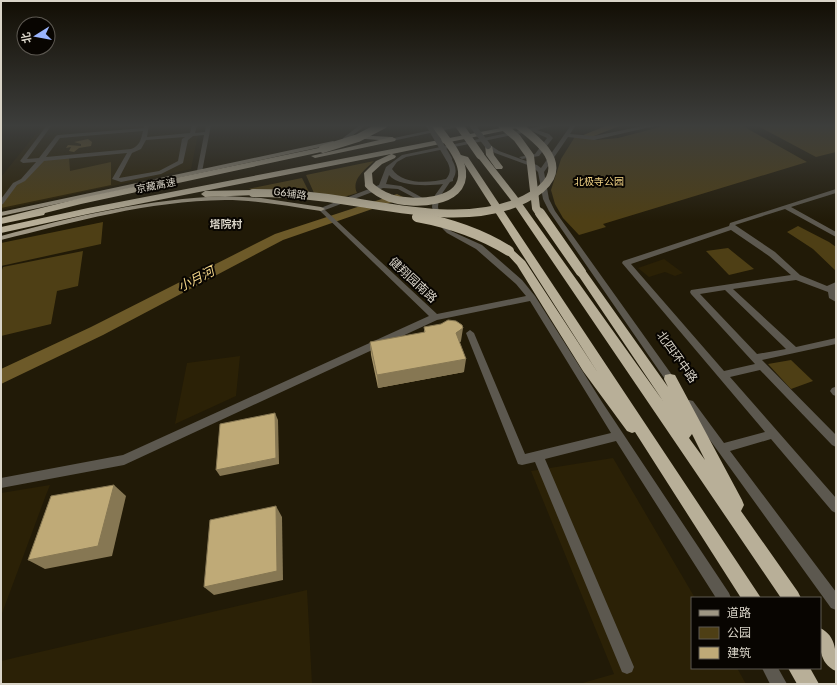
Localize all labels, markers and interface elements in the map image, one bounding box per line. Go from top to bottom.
north arrow [16,16,56,56]
text: 北 [19,31,34,44]
street label: 京藏高速 [135,176,177,196]
park label: 北极寺公园 [574,176,624,188]
street label: G6辅路 [273,186,307,202]
district label: 塔院村 [210,218,243,231]
street label: 健翔园南路 [386,254,440,306]
water label: 小月河 [175,262,219,295]
street label: 北四环中路 [654,329,700,385]
legend [691,597,821,669]
text: 道路 [727,606,751,620]
text: 公园 [727,626,751,640]
text: 建筑 [727,646,751,660]

